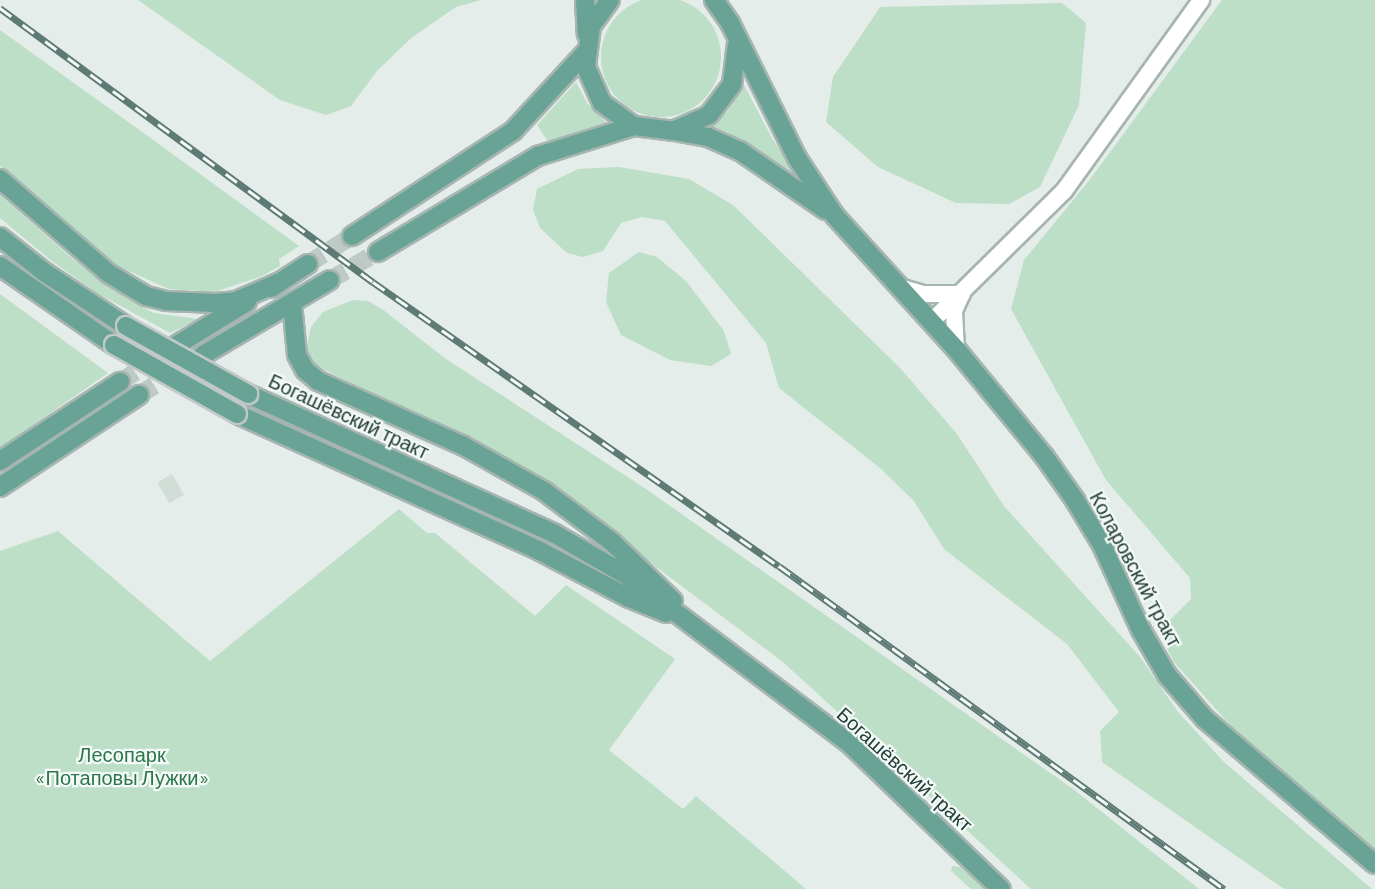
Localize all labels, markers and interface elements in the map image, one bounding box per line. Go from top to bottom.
street label: Богашёвский тракт [265,368,433,464]
street label: Коларовский тракт [1085,487,1187,651]
street label: Богашёвский тракт [832,702,978,836]
park label: Лесопарк «Потаповы Лужки» [35,743,209,790]

